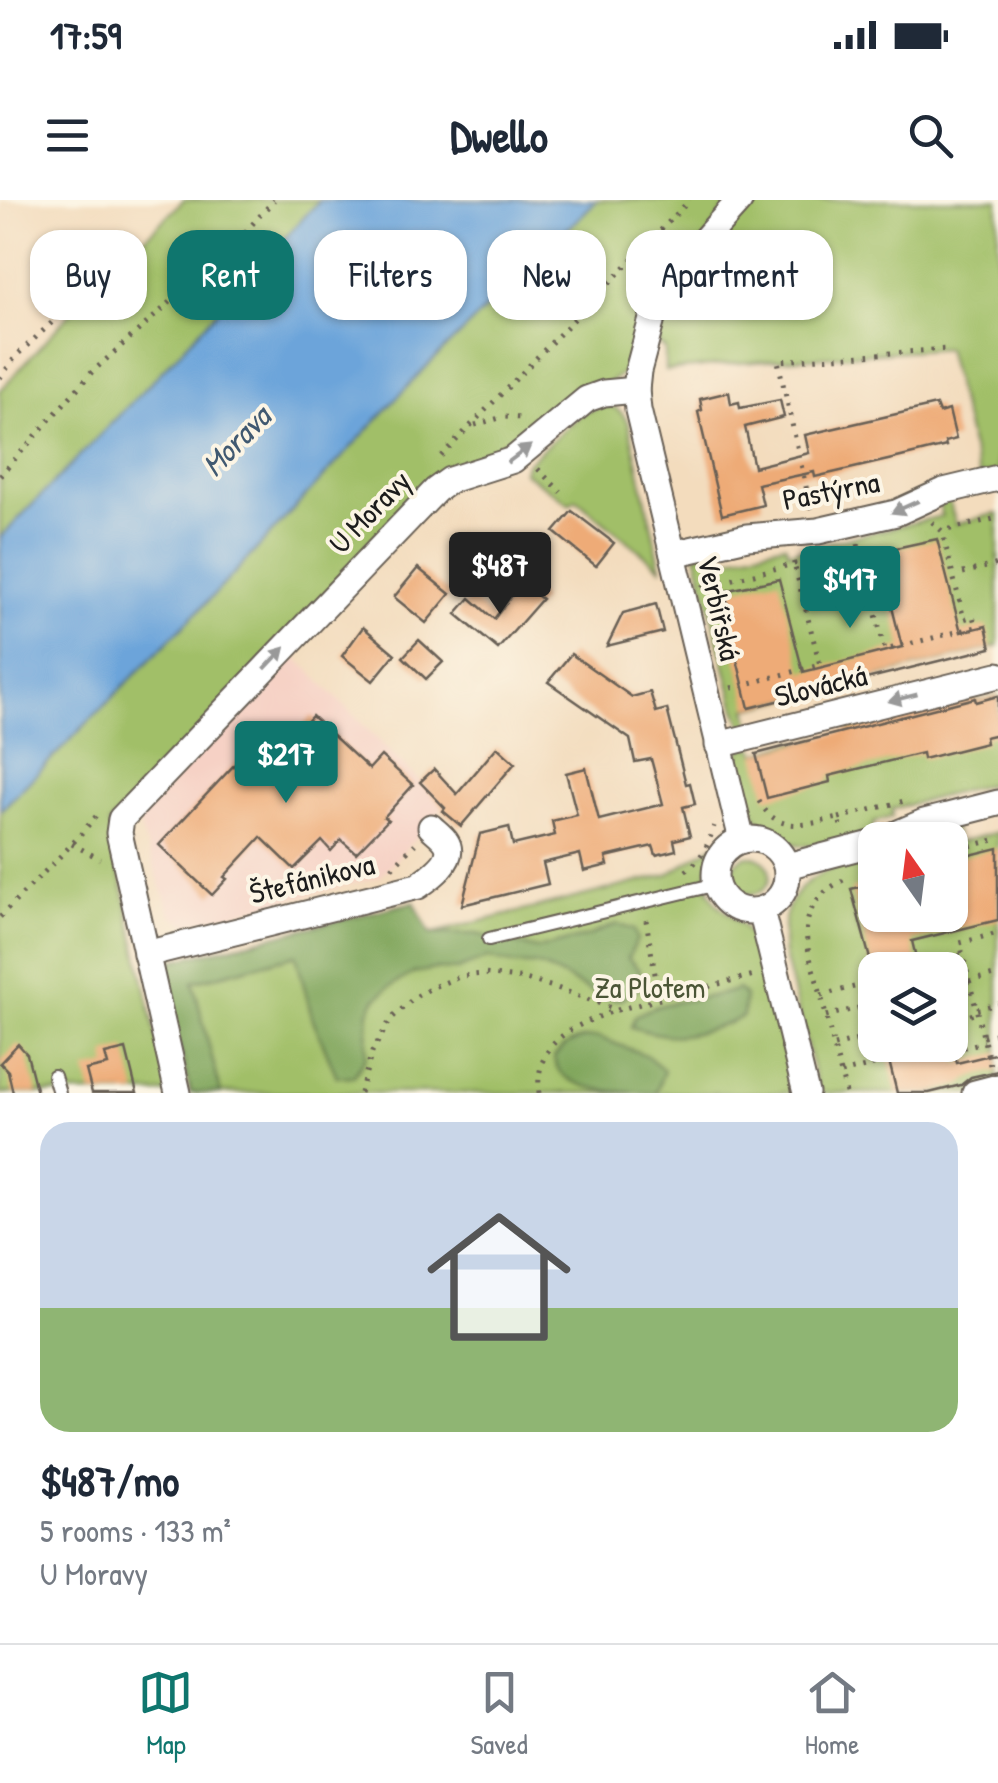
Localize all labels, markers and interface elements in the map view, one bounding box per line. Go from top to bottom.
text: 17:59 [50,9,121,61]
text: Dwello [450,105,548,166]
icon: menu [40,108,95,163]
icon: search [903,108,958,163]
chip: Buy [30,230,147,320]
chip: Rent [167,230,294,320]
chip: Filters [314,230,467,320]
chip: New [487,230,606,320]
chip: Apartment [626,230,833,320]
water label: Morava [192,394,282,485]
one-way arrow [506,444,532,464]
street label: U Moravy [320,461,419,562]
street label: Pastýrna [779,461,883,519]
one-way arrow [891,499,920,516]
pin: $487 [441,532,559,617]
text: $487 [471,543,529,586]
pin: $417 [791,546,909,631]
street label: Verbířská [688,551,752,665]
text: $417 [822,557,878,600]
one-way arrow [263,646,286,670]
street label: Slovácká [771,654,871,716]
one-way arrow [887,691,918,707]
pin: $217 [227,721,345,806]
text: $217 [257,732,315,775]
north arrow [858,822,968,932]
map controls [858,822,968,1062]
street label: Štefánikova [245,843,379,913]
button: layers [858,952,968,1062]
park label: Za Plotem [594,967,706,1007]
icon: home [409,1187,589,1367]
text: $487/mo [40,1452,179,1509]
text: 5 rooms · 133 m² [40,1509,231,1552]
text: U Moravy [40,1552,148,1595]
tab: Map [138,1665,193,1763]
tab: Saved [470,1665,528,1763]
tab: Home [805,1665,860,1763]

